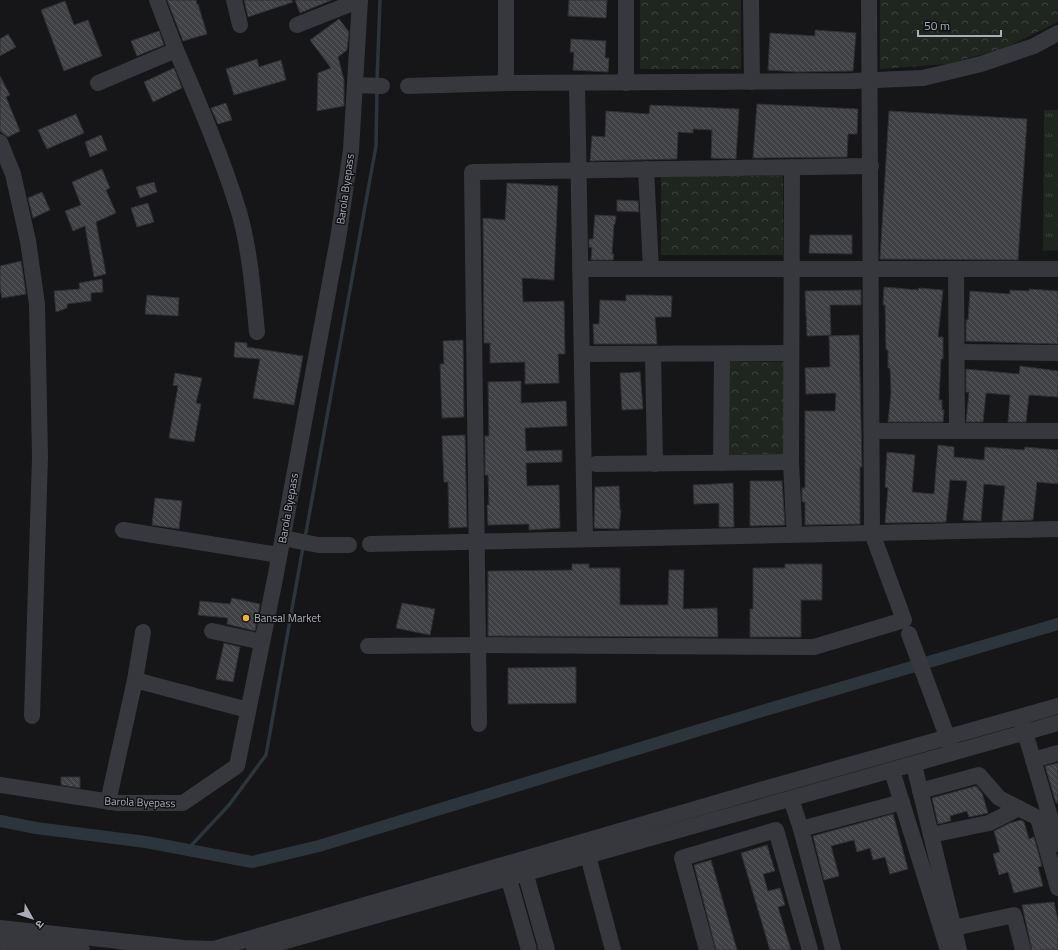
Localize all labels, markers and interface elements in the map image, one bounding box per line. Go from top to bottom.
scale bar [918,12,1001,38]
text: 50 m [924,16,950,35]
street label: Barola Byepass [332,153,358,225]
street label: Barola Byepass [274,471,302,545]
place label: Bansal Market [254,610,321,626]
marker: Bansal Market [241,613,251,623]
street label: Barola Byepass [104,793,176,811]
north arrow [12,898,52,938]
text: उ [31,917,48,932]

